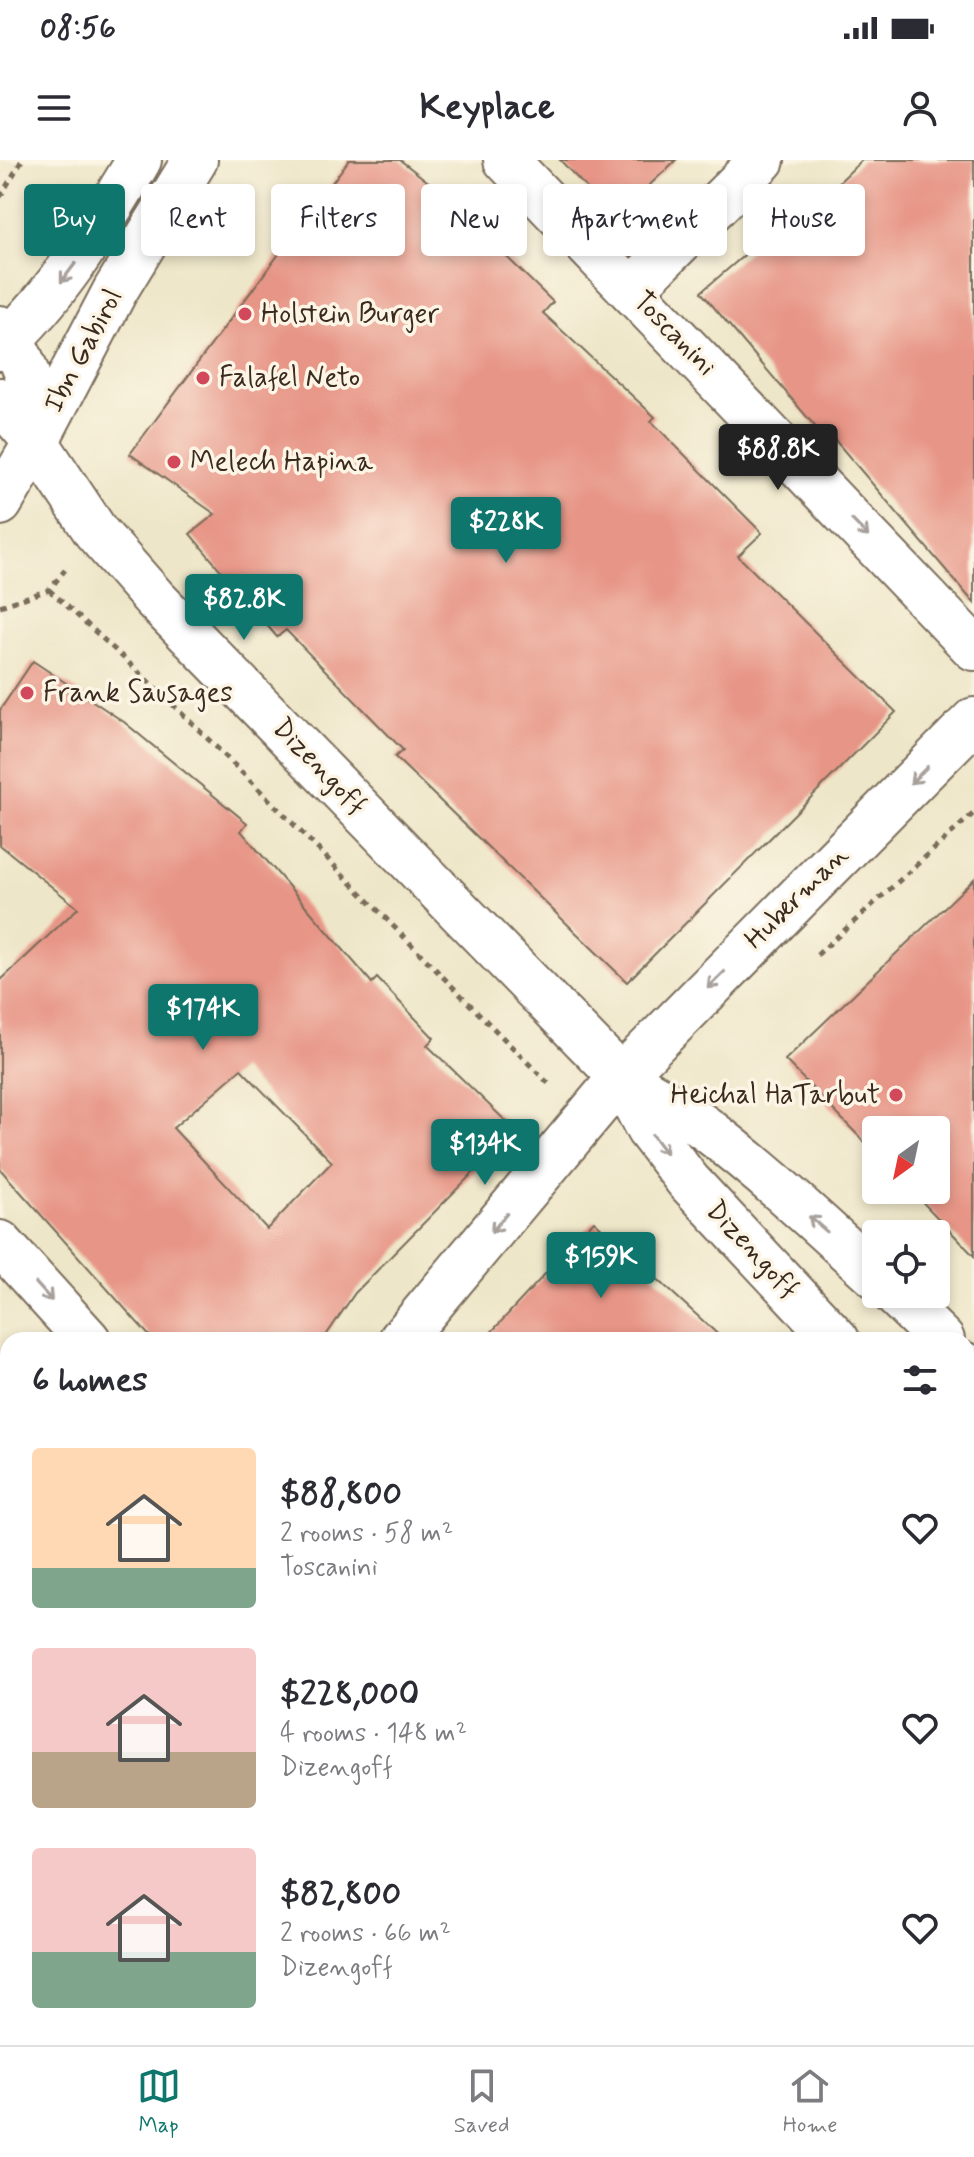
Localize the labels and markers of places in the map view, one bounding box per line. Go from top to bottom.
place label: Holstein Burger [261,296,439,333]
marker: Holstein Burger [236,305,254,323]
place label: Falafel Neto [219,360,360,397]
marker: Falafel Neto [194,369,212,387]
pin: $88.8K [713,424,843,492]
place label: Melech Hapina [190,444,373,481]
marker: Melech Hapina [165,453,183,471]
pin: $228K [450,497,562,565]
pin: $82.8K [179,574,309,642]
place label: Frank Sausages [43,675,233,712]
marker: Frank Sausages [18,684,36,702]
pin: $174K [147,984,259,1052]
place label: Heichal HaTarbut [671,1077,880,1114]
marker: Heichal HaTarbut [887,1086,905,1104]
pin: $134K [429,1119,541,1187]
pin: $159K [545,1232,657,1300]

